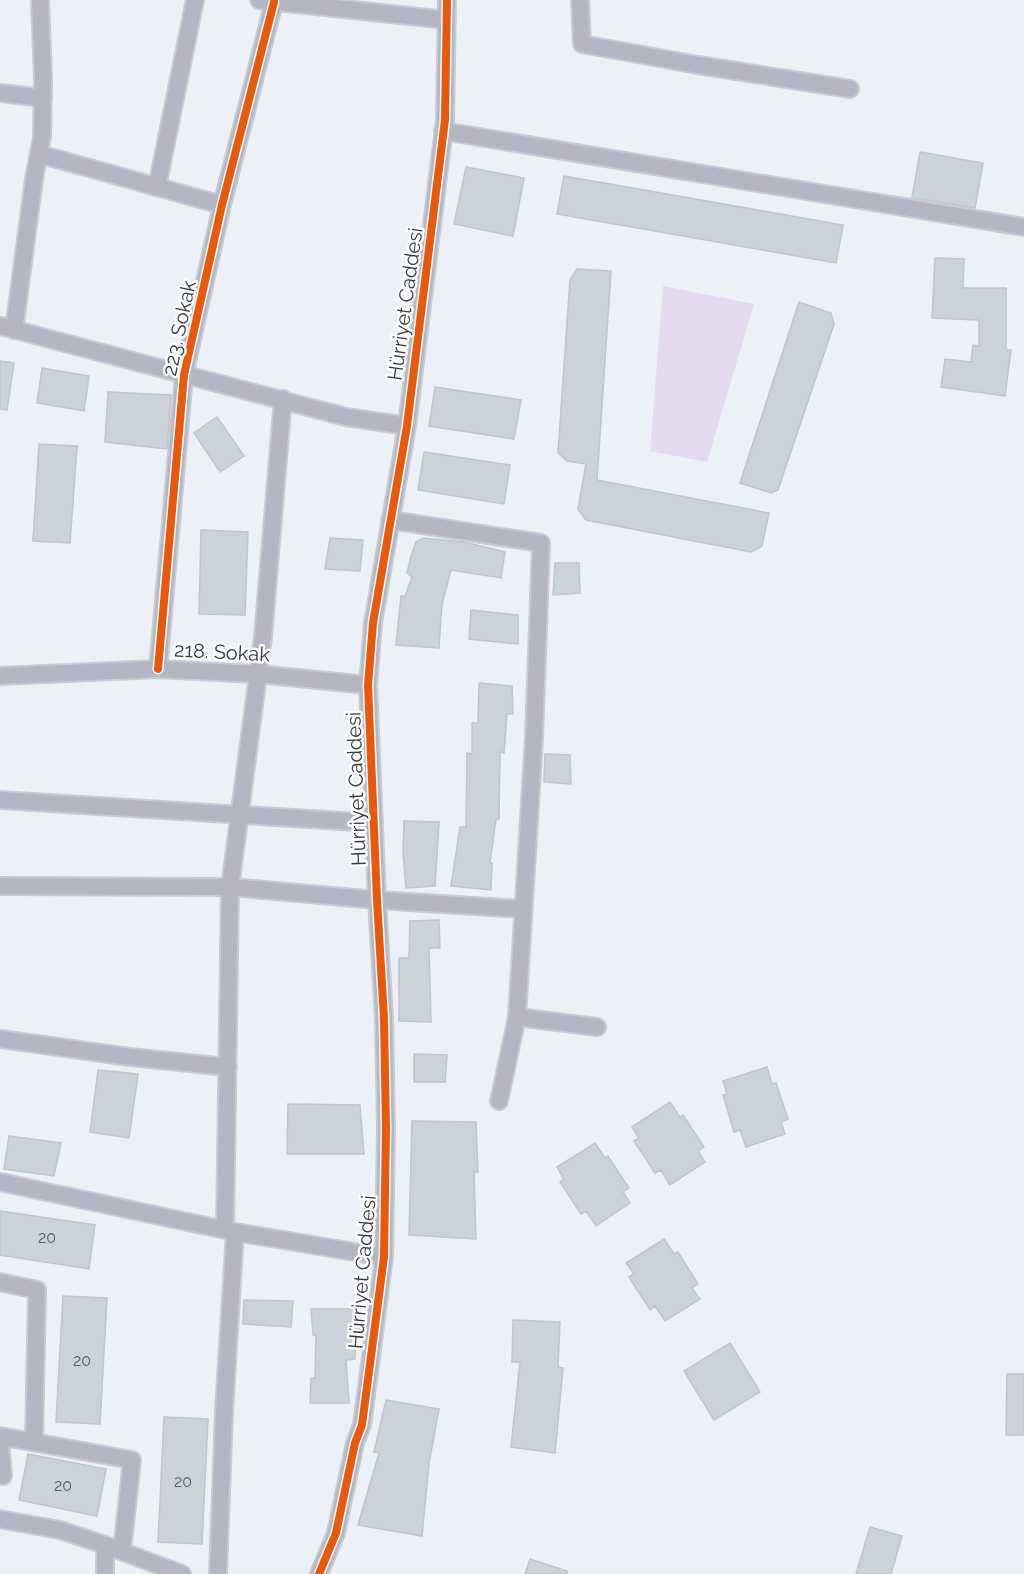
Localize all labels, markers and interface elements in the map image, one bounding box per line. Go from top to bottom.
street label: Hürriyet Caddesi [382,226,428,382]
street label: 223. Sokak [157,278,201,378]
street label: 218. Sokak [174,638,271,667]
street label: Hürriyet Caddesi [341,712,371,866]
street label: Hürriyet Caddesi [343,1194,381,1350]
house number: 20 [38,1228,56,1247]
house number: 20 [73,1351,91,1370]
house number: 20 [174,1472,192,1491]
house number: 20 [54,1476,72,1495]

